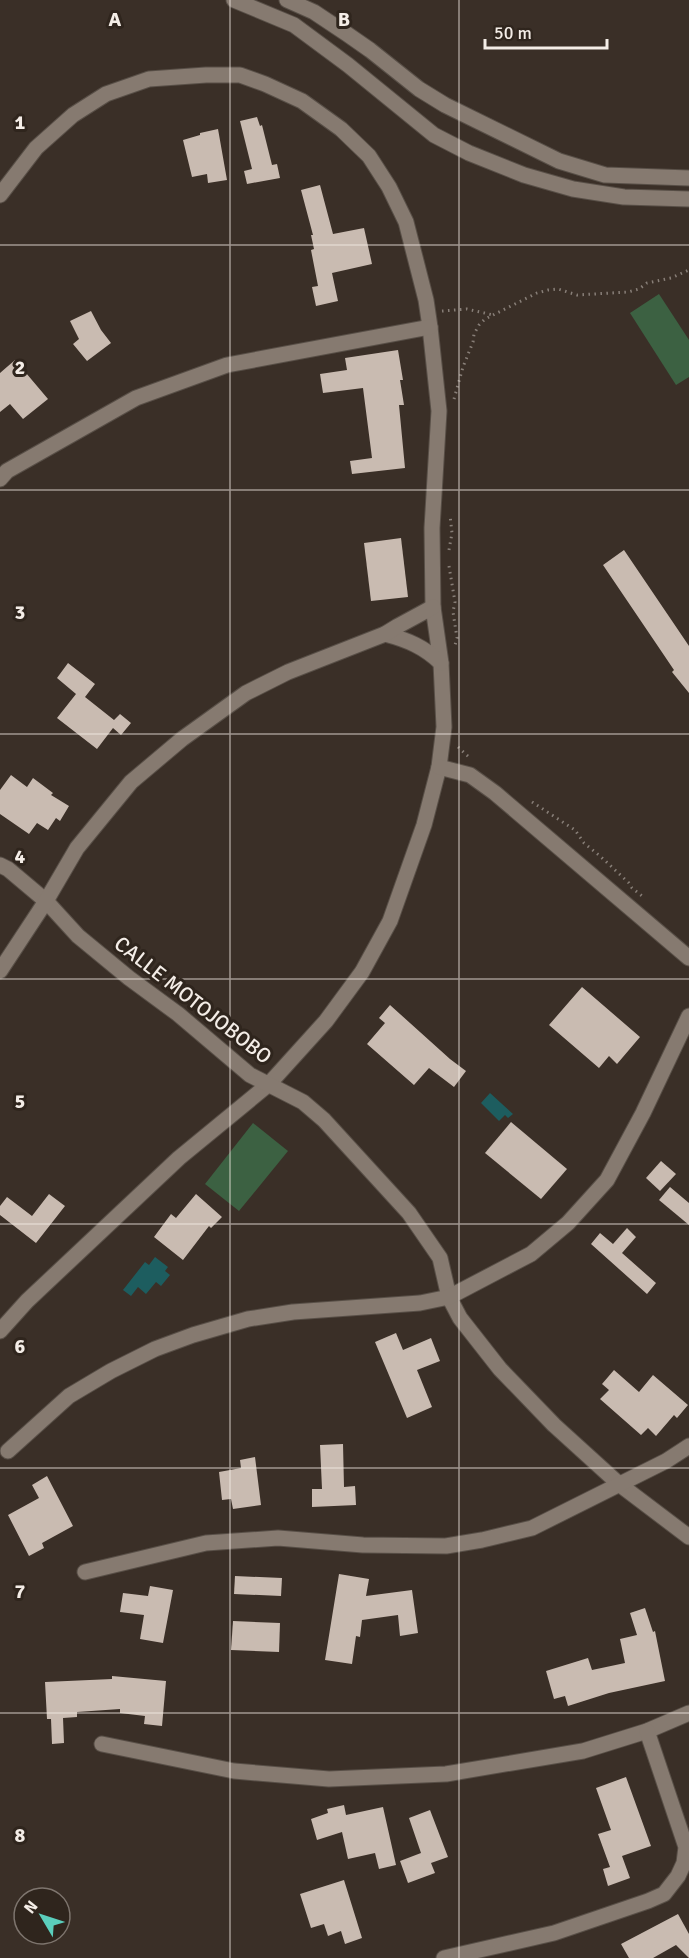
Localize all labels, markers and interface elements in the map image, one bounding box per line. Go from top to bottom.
text: A [109,7,122,32]
text: B [338,7,350,32]
scale bar [485,12,606,50]
text: 50 m [494,22,532,44]
text: 1 [15,110,26,135]
text: 2 [15,355,25,380]
text: 3 [15,600,25,625]
text: 4 [15,844,26,869]
street label: CALLE MOTOJOBOBO [109,930,277,1070]
text: 5 [15,1089,25,1114]
text: 6 [15,1334,26,1359]
text: 7 [15,1579,26,1604]
text: 8 [15,1823,26,1848]
north arrow [12,1886,72,1946]
text: N [20,1897,42,1918]

